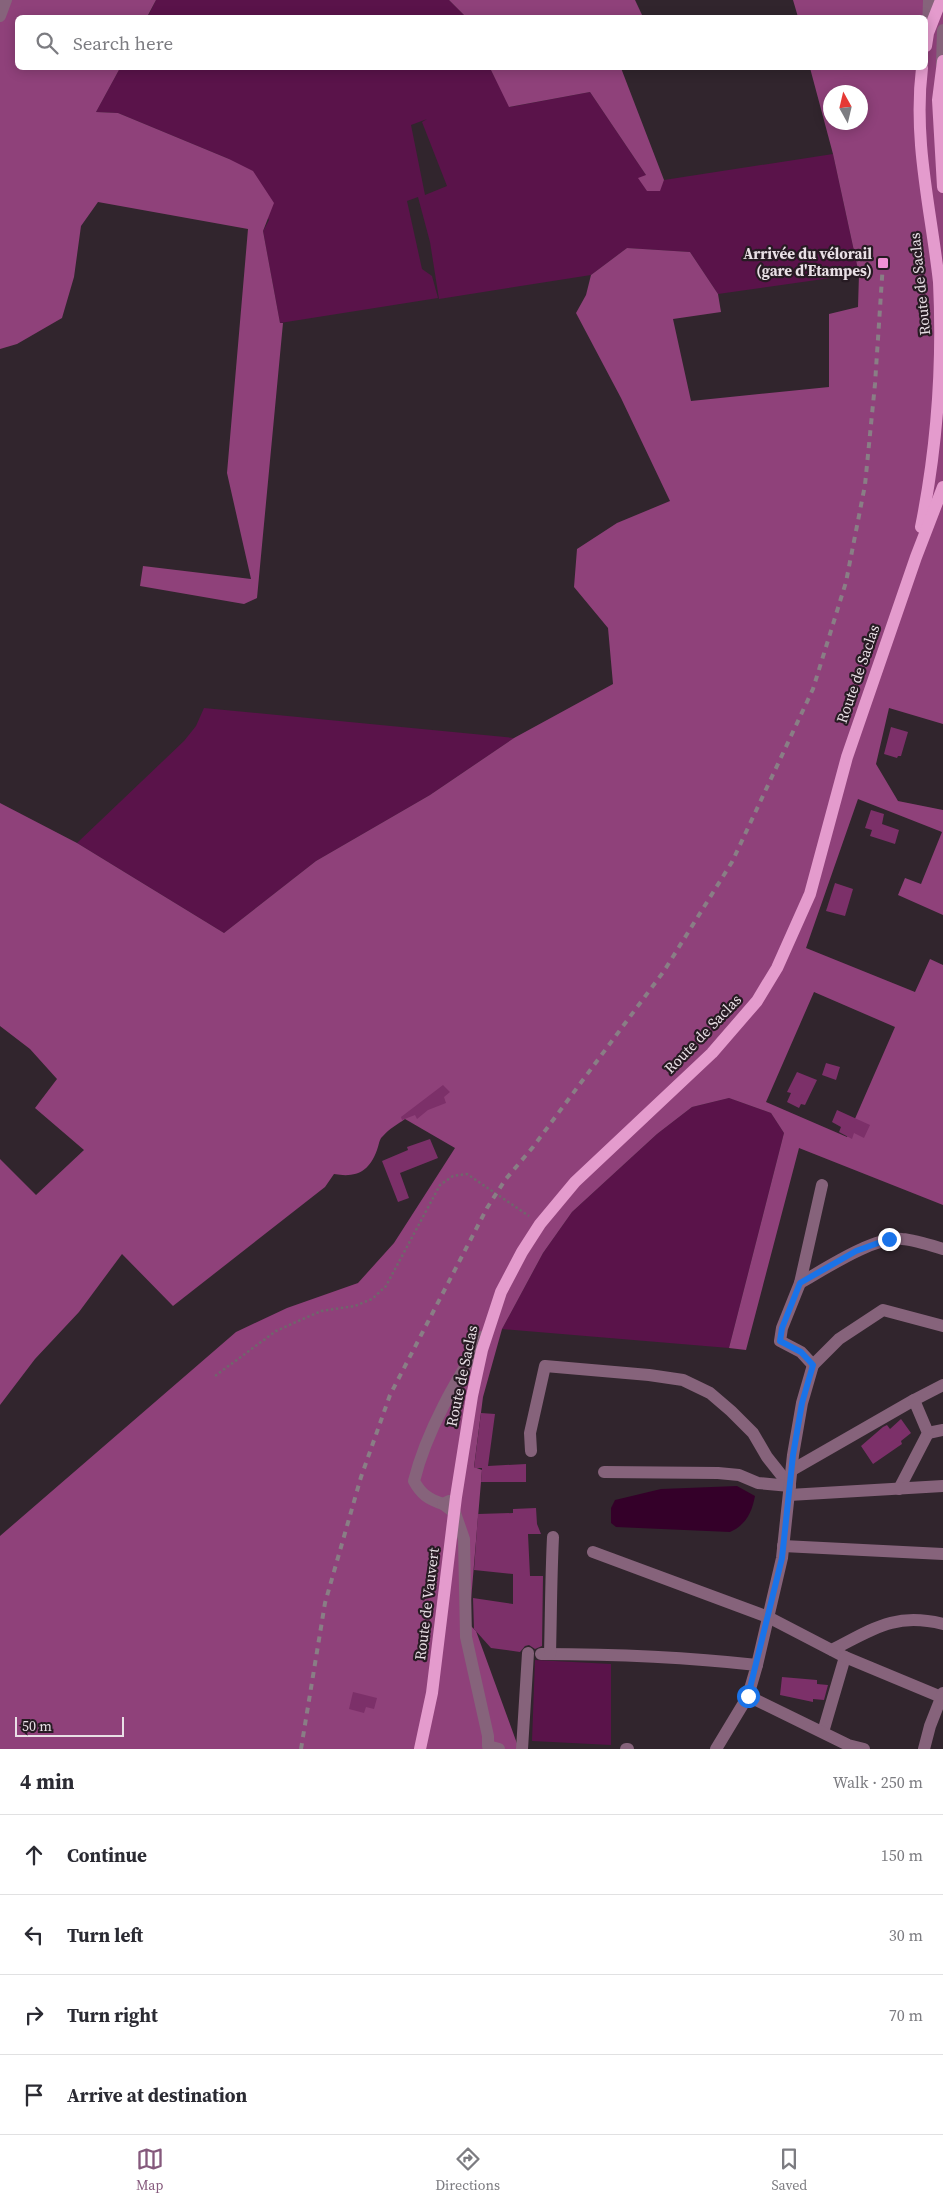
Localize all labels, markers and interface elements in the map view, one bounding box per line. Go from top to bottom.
search box [15,15,928,70]
icon: search [33,29,61,57]
text: Search here [73,30,173,56]
north arrow [823,85,868,130]
street label: Route de Saclas [904,232,935,336]
place label: Arrivée du vélorail (gare d'Etampes) [743,243,872,281]
marker: Arrivée du vélorail (gare d'Etampes) [876,256,890,270]
street label: Route de Saclas [831,622,884,726]
street label: Route de Saclas [659,989,746,1078]
route end [878,1228,901,1251]
street label: Route de Saclas [441,1323,482,1428]
street label: Route de Vauvert [409,1546,444,1661]
route start [737,1685,760,1708]
scale bar [15,1714,124,1737]
text: 50 m [22,1716,52,1736]
text: 4 min [20,1767,75,1796]
text: Walk · 250 m [833,1771,923,1793]
icon: ahead [20,1841,48,1869]
text: Continue [67,1842,147,1868]
text: 150 m [881,1844,923,1866]
icon: left [20,1921,48,1949]
text: Turn left [67,1922,143,1948]
text: 30 m [889,1924,923,1946]
icon: right [20,2001,48,2029]
text: Turn right [67,2002,158,2028]
text: 70 m [889,2004,923,2026]
icon: arrive [20,2081,48,2109]
text: Arrive at destination [67,2082,247,2108]
tab: Map [136,2145,164,2195]
tab: Directions [435,2145,500,2195]
tab: Saved [771,2145,807,2195]

